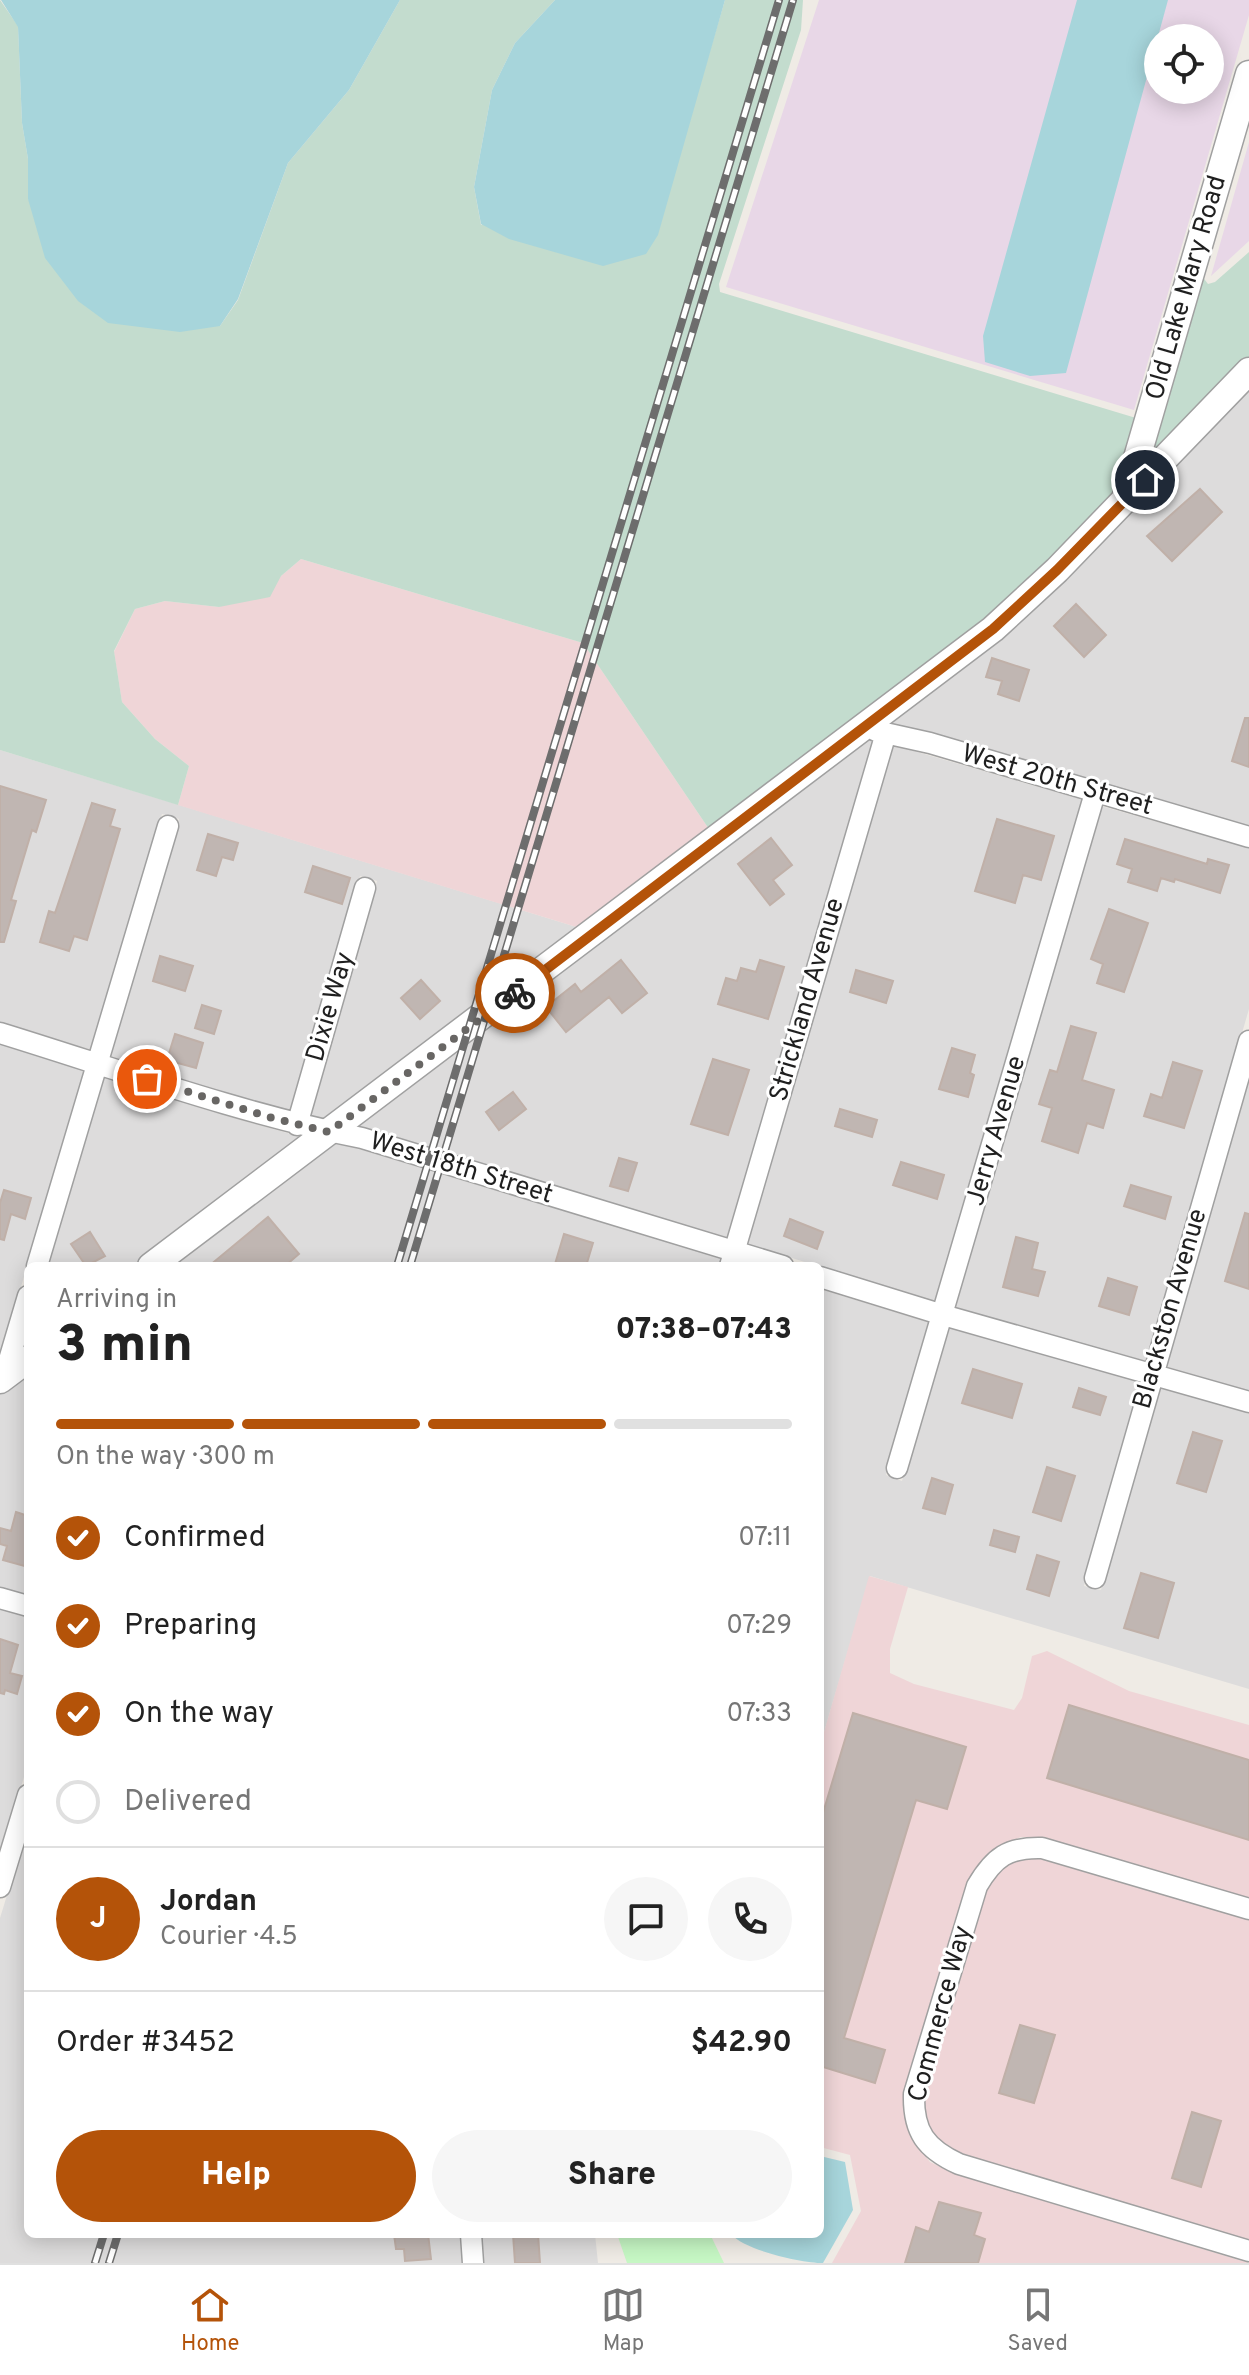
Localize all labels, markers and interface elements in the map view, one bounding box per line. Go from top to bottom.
map controls [1144,24,1224,104]
button: locate [1144,24,1224,104]
street label: Old Lake Mary Road [1139,172,1235,404]
pin [1111,446,1179,514]
icon: home [1123,458,1167,502]
street label: West 20th Street [958,738,1156,824]
street label: Strickland Avenue [763,895,853,1105]
street label: Dixie Way [300,948,362,1066]
courier [475,953,555,1033]
icon: bike [493,971,537,1015]
pin [113,1045,181,1113]
street label: Jerry Avenue [960,1052,1034,1210]
icon: bag [125,1057,169,1101]
street label: West 18th Street [365,1125,557,1213]
street label: Blackston Avenue [1127,1205,1215,1413]
text: Arriving in [56,1284,177,1317]
text: 07:38–07:43 [616,1312,792,1349]
text: 3 min [56,1314,193,1380]
text: On the way · 300 m [56,1441,275,1474]
icon: check [56,1516,100,1560]
text: Confirmed [124,1520,266,1557]
text: 07:11 [738,1522,792,1555]
icon: check [56,1604,100,1648]
text: Preparing [124,1608,257,1645]
text: 07:29 [726,1610,792,1643]
icon: check [56,1692,100,1736]
text: On the way [124,1696,274,1733]
text: 07:33 [726,1698,792,1731]
text: Delivered [124,1784,252,1821]
button: chat [604,1877,688,1961]
button: phone [708,1877,792,1961]
text: Jordan [160,1884,257,1921]
text: J [90,1901,106,1938]
text: Courier · 4.5 [160,1921,298,1954]
street label: Commerce Way [902,1922,980,2106]
text: Order #3452 [56,2025,235,2062]
text: $42.90 [691,2025,792,2062]
button: Help [56,2130,416,2222]
button: Share [432,2130,792,2222]
tab: Home [181,2283,239,2358]
tab: Map [601,2283,645,2358]
tab: Saved [1008,2283,1068,2358]

